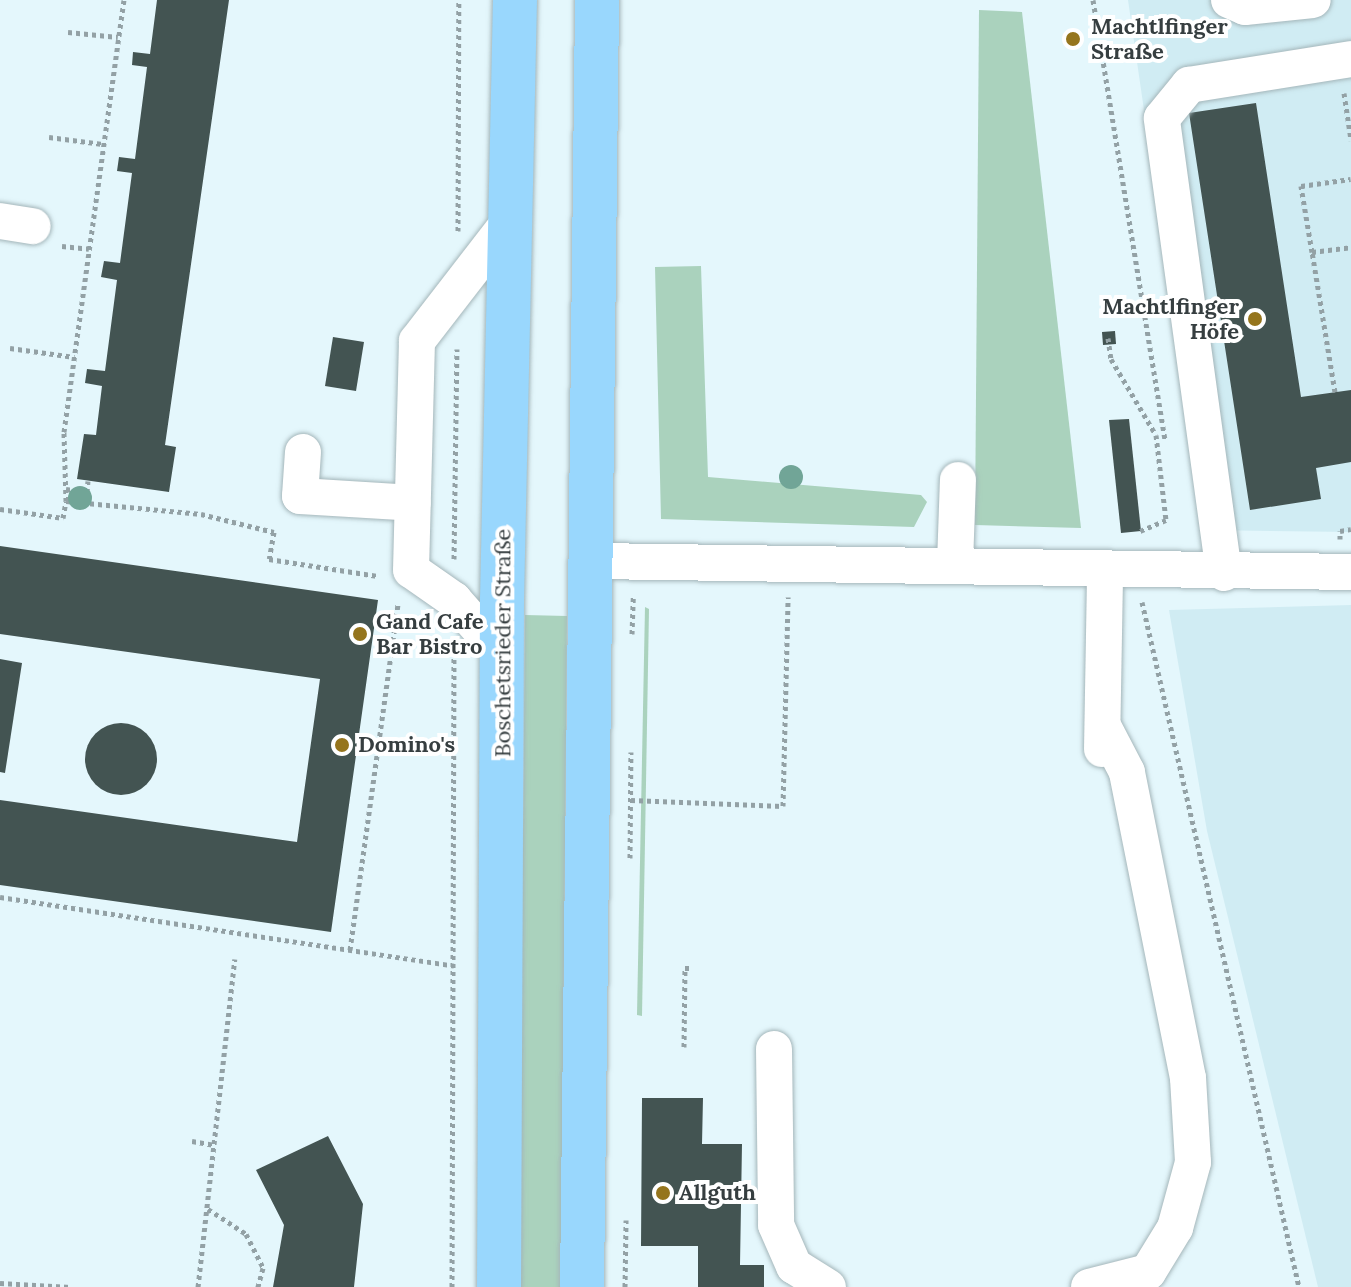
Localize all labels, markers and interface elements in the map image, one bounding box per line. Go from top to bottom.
place label: Machtlfinger Straße [1091,13,1228,64]
marker: Machtlfinger Straße [1062,28,1084,50]
place label: Machtlfinger Höfe [1102,293,1239,344]
marker: Machtlfinger Höfe [1246,310,1264,328]
street label: Boschetsrieder Straße [490,529,516,757]
place label: Gand Cafe Bar Bistro [376,608,484,660]
marker: Gand Cafe Bar Bistro [351,625,369,643]
place label: Domino's [358,732,455,758]
marker: Domino's [333,736,351,754]
place label: Allguth [679,1180,756,1206]
marker: Allguth [654,1184,672,1202]

